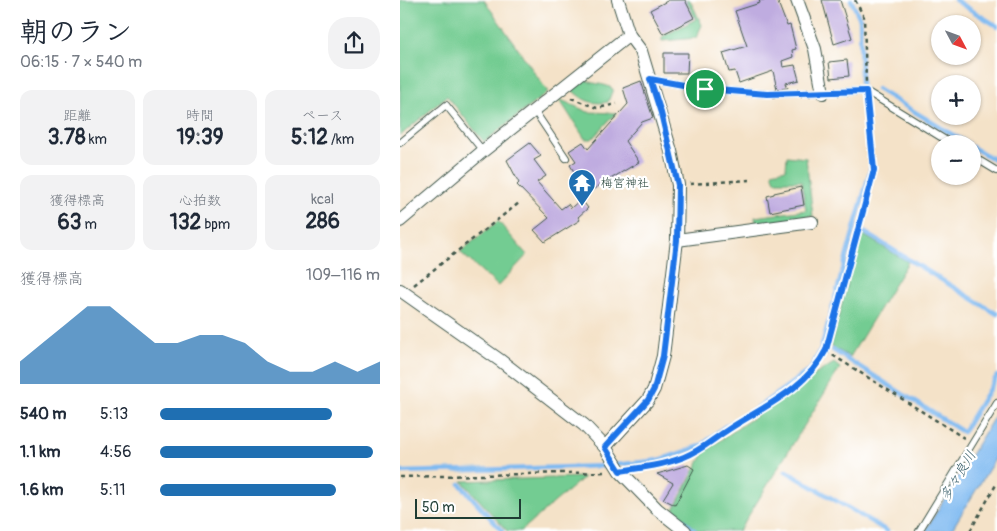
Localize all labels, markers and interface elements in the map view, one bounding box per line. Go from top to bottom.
text: 朝のラン [20,15,132,50]
north arrow [931,15,981,65]
map controls [931,15,981,185]
button: share [328,17,380,69]
text: 06:15 · 7 × 540 m [20,52,142,72]
pin [684,68,726,110]
icon: arrive [691,75,719,103]
button: + [931,75,981,125]
text: 距離 [63,107,91,124]
text: 時間 [186,107,214,124]
text: ペース [302,107,343,124]
text: 3.78 [48,124,86,151]
text: 19:39 [176,124,224,151]
text: 5:12 [291,124,328,151]
text: km [86,131,107,148]
text: /km [328,131,354,148]
button: − [931,135,981,185]
temple icon: 梅宮神社 [567,168,597,207]
place label: 梅宮神社 [601,176,649,191]
text: kcal [311,191,334,208]
text: 獲得標高 [49,192,105,209]
text: 心拍数 [179,192,221,209]
text: 286 [305,208,340,235]
text: 63 [58,209,82,236]
text: 132 [170,209,201,236]
text: m [82,216,97,233]
text: bpm [201,216,230,233]
text: 109–116 m [306,265,380,285]
text: 獲得標高 [20,269,84,289]
text: 540 m [20,404,67,424]
text: 5:13 [100,404,128,424]
text: 1.1 km [20,442,60,462]
text: 4:56 [100,442,132,462]
water label: 多々良川 [936,448,980,504]
text: 1.6 km [20,480,63,500]
text: 5:11 [100,480,125,500]
scale bar [415,496,521,519]
text: 50 m [422,499,455,516]

